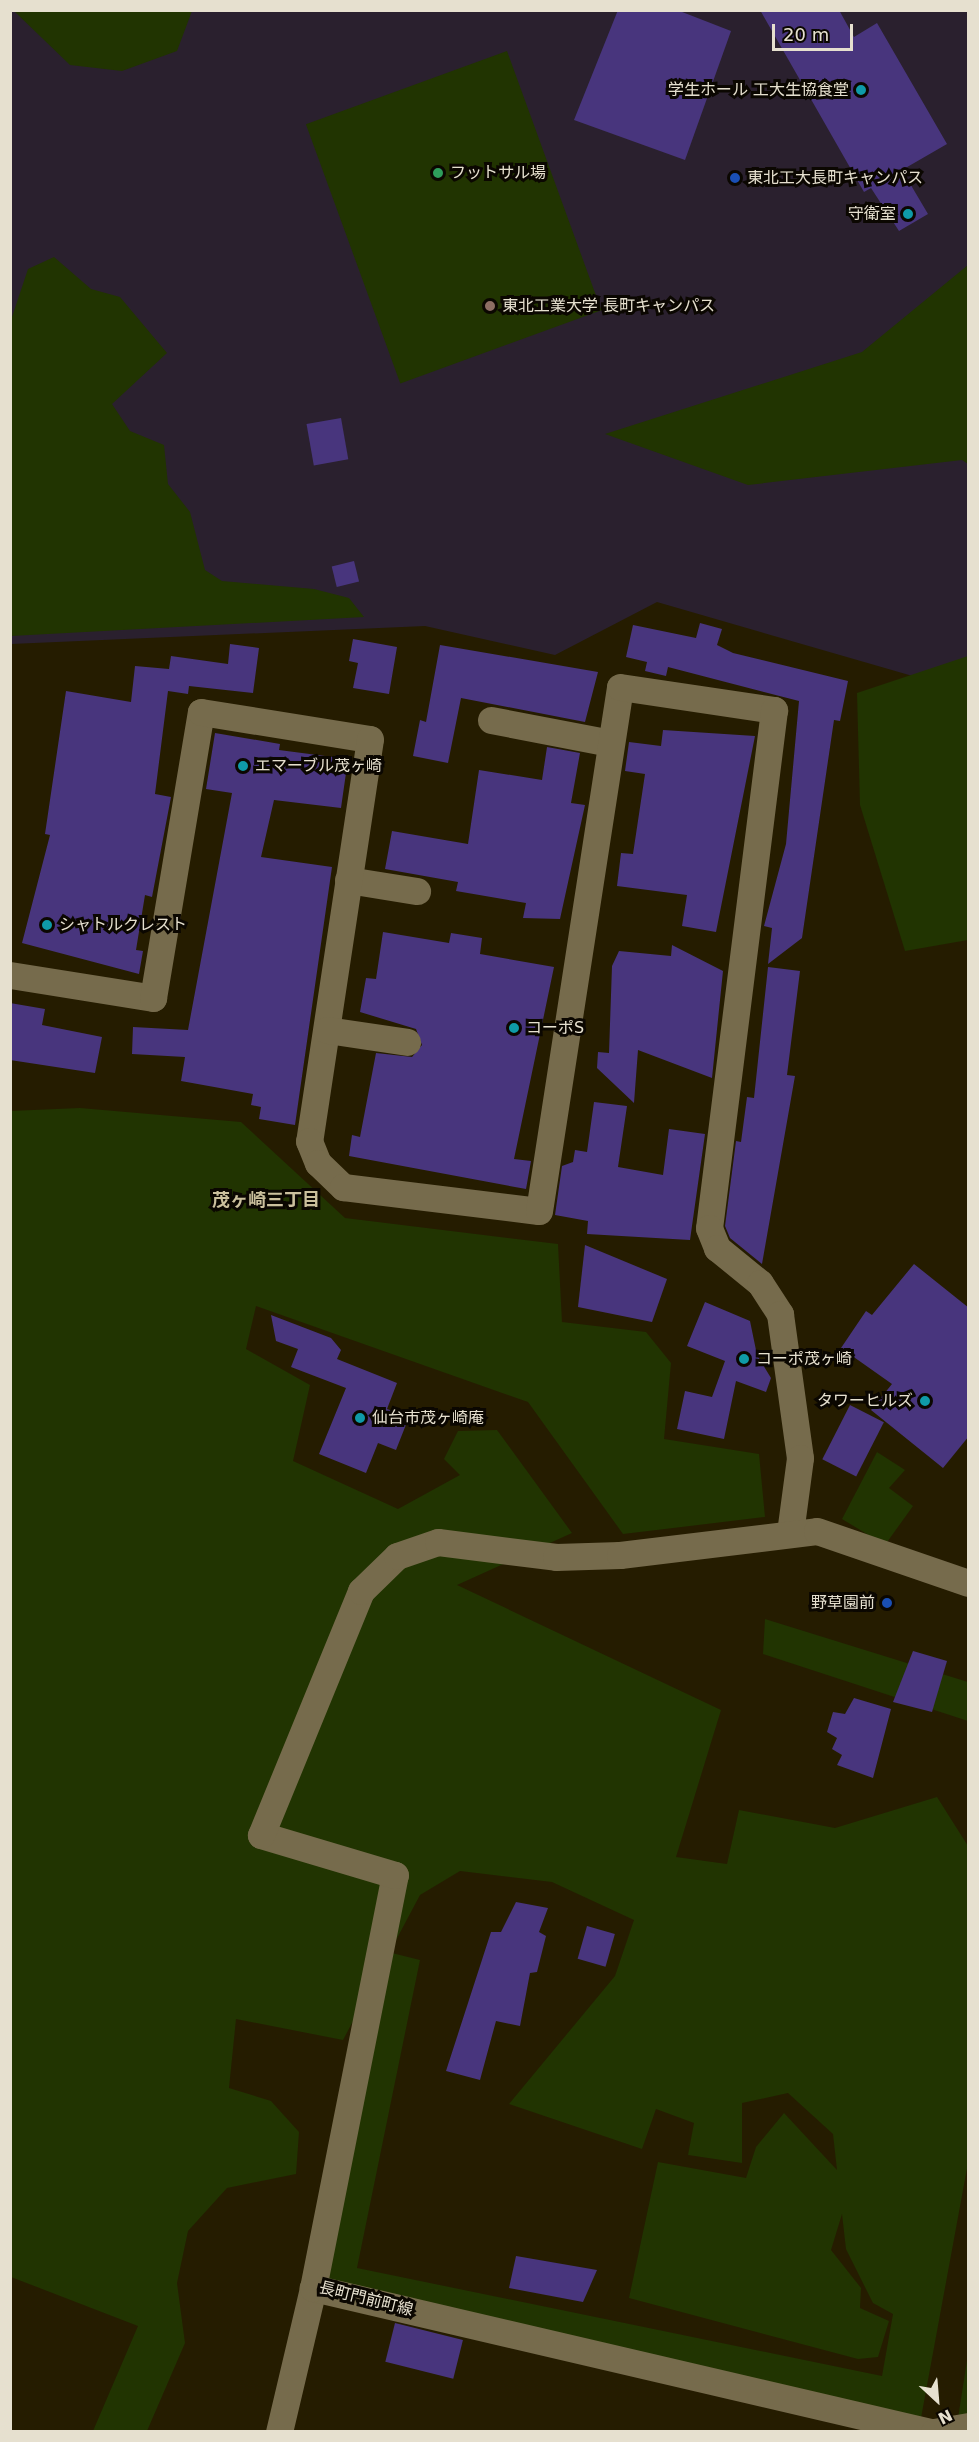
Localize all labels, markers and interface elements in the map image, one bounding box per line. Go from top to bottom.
scale bar [775,12,856,50]
text: 20 m [783,24,829,45]
place label: 学生ホール 工大生協食堂 [668,80,849,100]
marker: 学生ホール 工大生協食堂 [854,83,868,97]
place label: フットサル場 [450,163,546,183]
marker: フットサル場 [431,166,445,180]
place label: 東北工大長町キャンパス [747,168,923,188]
marker: 東北工大長町キャンパス [728,171,742,185]
place label: 守衛室 [848,204,896,224]
marker: 守衛室 [901,207,915,221]
place label: 東北工業大学 長町キャンパス [502,296,715,316]
marker: 東北工業大学 長町キャンパス [483,299,497,313]
place label: エマーブル茂ヶ崎 [255,756,383,776]
marker: エマーブル茂ヶ崎 [236,759,250,773]
place label: シャトルクレスト [59,915,187,935]
marker: シャトルクレスト [40,918,54,932]
place label: コーポS [526,1018,584,1038]
marker: コーポS [507,1021,521,1035]
district label: 茂ヶ崎三丁目 [212,1189,320,1211]
place label: コーポ茂ヶ崎 [756,1349,852,1369]
marker: コーポ茂ヶ崎 [737,1352,751,1366]
place label: タワーヒルズ [817,1391,913,1411]
marker: タワーヒルズ [918,1394,932,1408]
place label: 仙台市茂ヶ崎庵 [372,1408,484,1428]
marker: 仙台市茂ヶ崎庵 [353,1411,367,1425]
place label: 野草園前 [811,1593,875,1613]
marker: 野草園前 [880,1596,894,1610]
street label: 長町門前町線 [317,2278,415,2320]
north arrow [907,2370,967,2430]
text: N [935,2405,955,2428]

